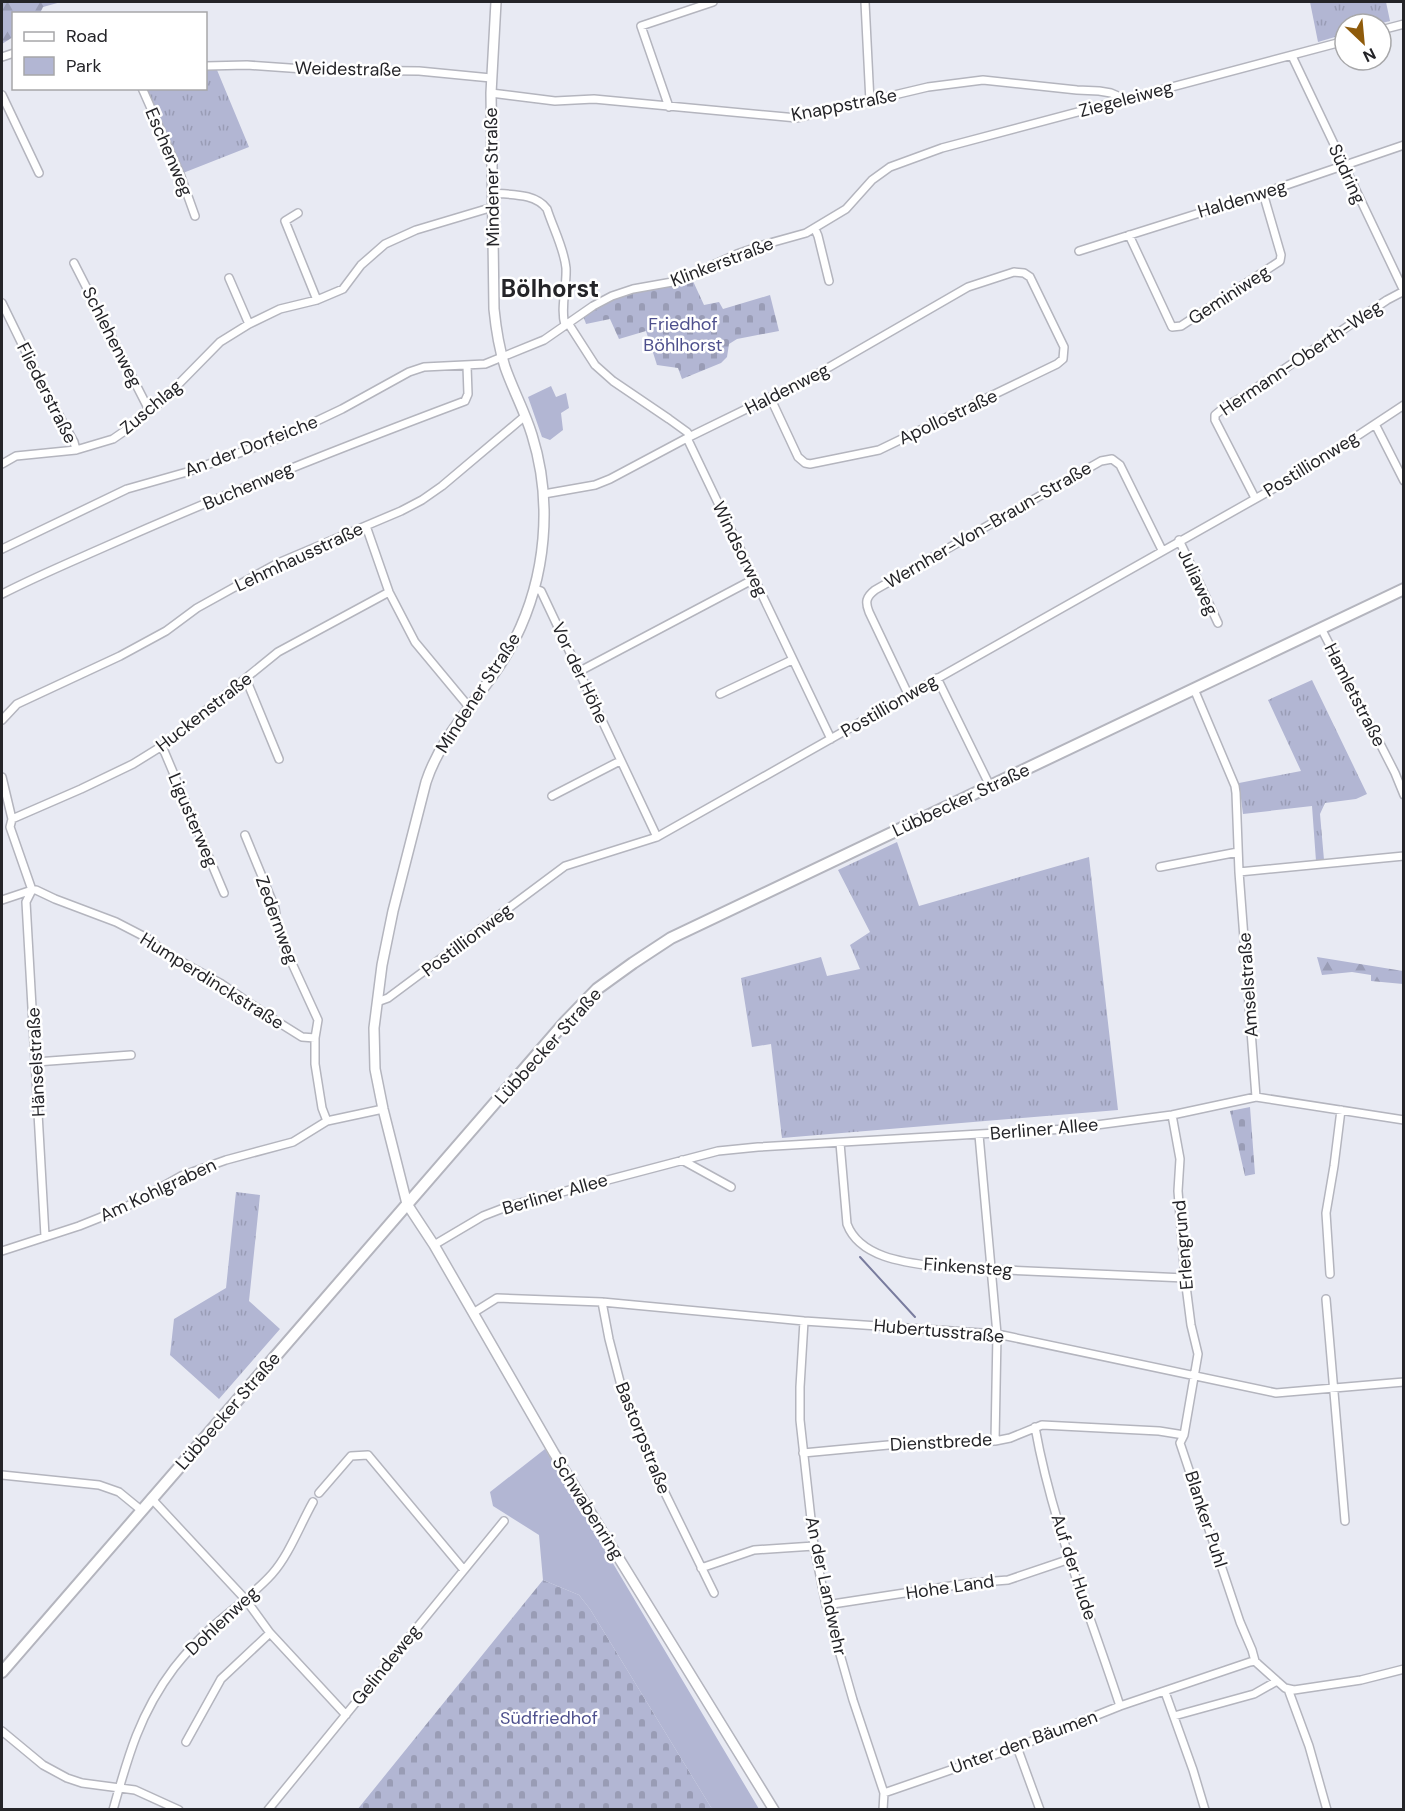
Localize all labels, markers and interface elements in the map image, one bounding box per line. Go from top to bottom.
legend [12,12,207,90]
north arrow [1333,12,1393,72]
text: Road [66,24,108,48]
text: N [1360,43,1379,67]
text: Park [66,54,102,78]
street label: Weidestraße [295,56,401,82]
street label: Ziegeleiweg [1076,75,1176,123]
street label: Knappstraße [789,83,899,127]
street label: Eschenweg [140,104,198,200]
street label: Mindener Straße [479,107,505,247]
street label: Südring [1323,140,1371,208]
street label: Haldenweg [1195,174,1289,224]
street label: Klinkerstraße [667,231,777,293]
street label: Geminiweg [1184,260,1274,330]
district label: Bölhorst [501,273,599,304]
street label: Schlehenweg [76,283,148,391]
street label: Hermann-Oberth-Weg [1215,295,1387,421]
park label: Friedhof Böhlhorst [643,312,723,357]
street label: Fliederstraße [11,338,83,448]
street label: Haldenweg [741,358,833,420]
street label: Zuschlag [115,374,187,440]
street label: Apollostraße [895,384,1001,450]
street label: An der Dorfeiche [181,410,321,482]
street label: Postillionweg [1259,425,1363,503]
street label: Buchenweg [199,456,297,516]
street label: Wernher-Von-Braun-Straße [880,456,1096,594]
street label: Windsorweg [707,497,773,601]
street label: Lehmhausstraße [231,517,367,597]
street label: Juliaweg [1172,545,1224,619]
street label: Vor der Höhe [546,618,614,728]
street label: Mindener Straße [430,628,526,758]
street label: Hamletstraße [1319,639,1391,751]
street label: Huckenstraße [151,667,257,757]
street label: Postillionweg [836,669,942,743]
street label: Lübbecker Straße [889,758,1033,842]
street label: Ligusterweg [162,769,224,871]
street label: Zedernweg [250,873,304,967]
street label: Postillionweg [417,898,517,982]
street label: Humperdinckstraße [136,927,288,1035]
street label: Amselstraße [1232,932,1264,1038]
street label: Lübbecker Straße [489,983,607,1109]
street label: Hänselstraße [21,1007,51,1117]
street label: Berliner Allee [989,1112,1099,1146]
street label: Am Kohlgraben [96,1152,220,1228]
street label: Berliner Allee [500,1168,610,1220]
street label: Erlengrund [1167,1199,1199,1291]
street label: Finkensteg [923,1252,1013,1282]
street label: Hubertusstraße [873,1313,1005,1349]
street label: Lübbecker Straße [170,1347,286,1475]
street label: Bastorpstraße [610,1378,676,1498]
street label: Dienstbrede [889,1427,993,1457]
street label: Schwabenring [547,1452,629,1564]
street label: Blanker Puhl [1179,1468,1233,1570]
street label: Auf der Hude [1046,1511,1102,1623]
street label: An der Landwehr [800,1514,853,1658]
street label: Hohe Land [904,1569,996,1605]
street label: Dohlenweg [180,1581,264,1661]
street label: Gelindeweg [346,1620,426,1710]
street label: Unter den Bäumen [947,1704,1101,1780]
park label: Südfriedhof [500,1706,598,1730]

